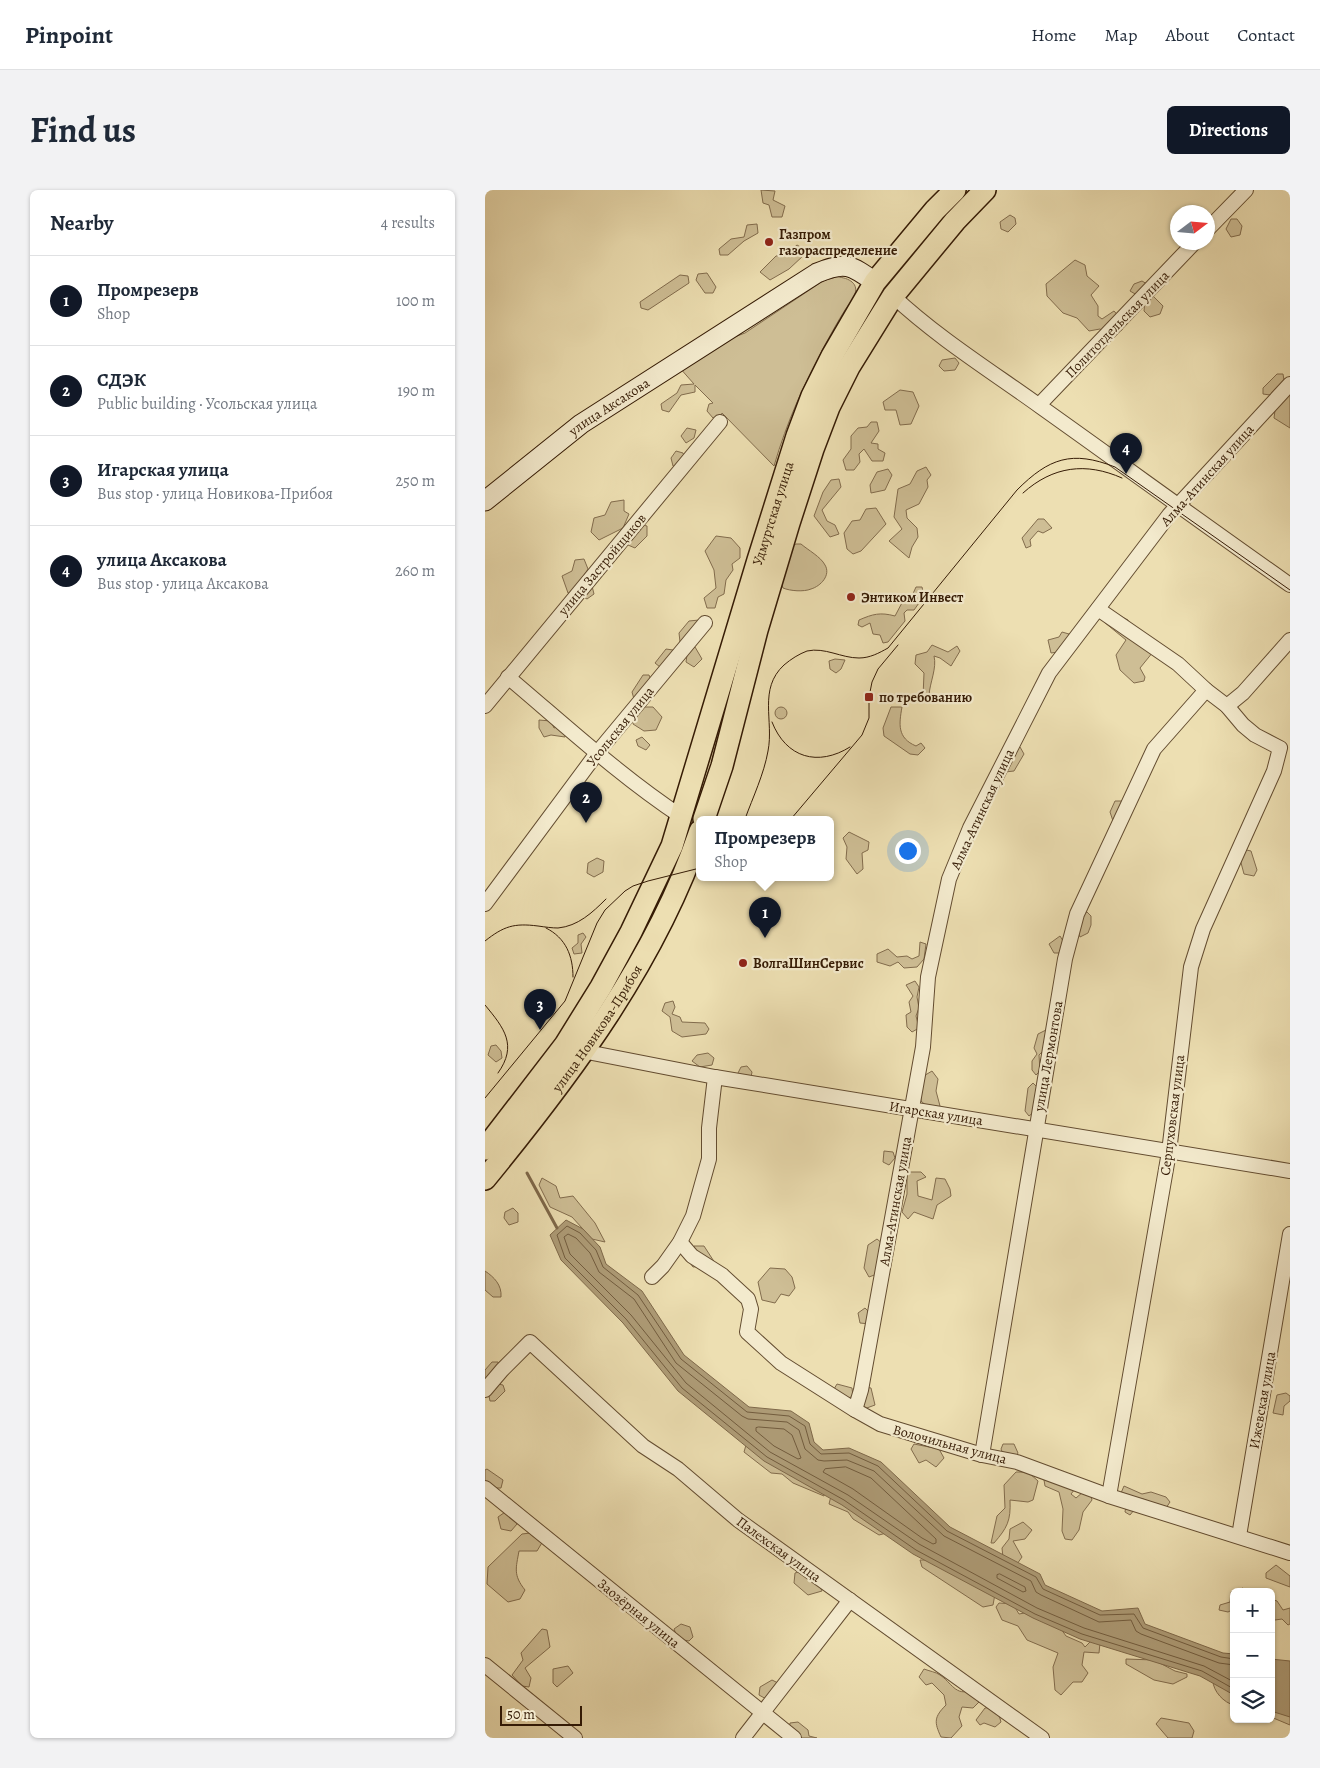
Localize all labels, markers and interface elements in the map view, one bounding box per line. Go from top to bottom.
text: Pinpoint [25,19,113,51]
text: Home [1031,23,1076,47]
text: Map [1104,23,1137,47]
text: About [1165,23,1209,47]
text: Contact [1237,23,1295,47]
text: Find us [30,106,136,154]
button: Directions [1167,106,1290,154]
north arrow [1170,205,1215,250]
text: Nearby [50,209,113,237]
text: 4 results [381,212,435,234]
place label: Газпром газораспределение [779,225,898,260]
marker: Газпром газораспределение [763,236,775,248]
street label: Политотдельская улица [1061,266,1174,382]
text: Промрезерв [97,277,199,303]
text: 1 [63,290,69,312]
text: 100 m [396,290,435,312]
text: Shop [97,303,130,325]
text: СДЭК [97,367,146,393]
street label: улица Аксакова [564,373,654,441]
text: 2 [62,380,70,402]
text: 190 m [397,380,435,402]
text: Public building · Усольская улица [97,393,317,415]
street label: Алма-Атинская улица [1156,420,1259,531]
pin: 4 [1110,433,1142,474]
text: Игарская улица [97,457,229,483]
street label: Удмуртская улица [748,459,799,568]
text: 3 [63,470,69,492]
text: 250 m [396,470,435,492]
text: Bus stop · улица Новикова-Прибоя [97,483,333,505]
street label: улица Застройщиков [553,509,651,620]
text: улица Аксакова [97,547,227,573]
text: 4 [62,560,70,582]
text: 260 m [395,560,435,582]
text: Bus stop · улица Аксакова [97,573,269,595]
place label: Энтиком Инвест [861,588,964,607]
marker: Энтиком Инвест [845,591,857,603]
street label: Усольская улица [582,682,659,770]
place label: по требованию [879,688,972,707]
marker: по требованию [863,691,875,703]
street label: Алма-Атинская улица [946,745,1019,874]
pin: 2 [570,782,602,823]
popup [696,816,834,881]
text: Промрезерв [714,825,816,851]
your location [895,838,921,864]
text: Shop [714,851,747,873]
pin: 1 [749,897,781,938]
place label: ВолгаШинСервис [753,954,864,973]
marker: ВолгаШинСервис [737,957,749,969]
street label: улица Новикова-Прибоя [547,961,647,1097]
pin: 3 [524,989,556,1030]
street label: улица Лермонтова [1029,999,1068,1114]
street label: Серпуховская улица [1156,1053,1189,1177]
street label: Игарская улица [888,1097,985,1130]
street label: Алма-Атинская улица [875,1134,916,1268]
street label: Ижевская улица [1245,1349,1281,1450]
street label: Волочильная улица [891,1420,1009,1469]
street label: Палехская улица [732,1512,825,1587]
street label: Заозёрная улица [594,1574,684,1653]
map controls [1230,1588,1275,1723]
button: + [1230,1588,1275,1633]
button: − [1230,1633,1275,1678]
button: layers [1230,1678,1275,1723]
scale bar [500,1703,583,1726]
text: 50 m [507,1705,535,1724]

